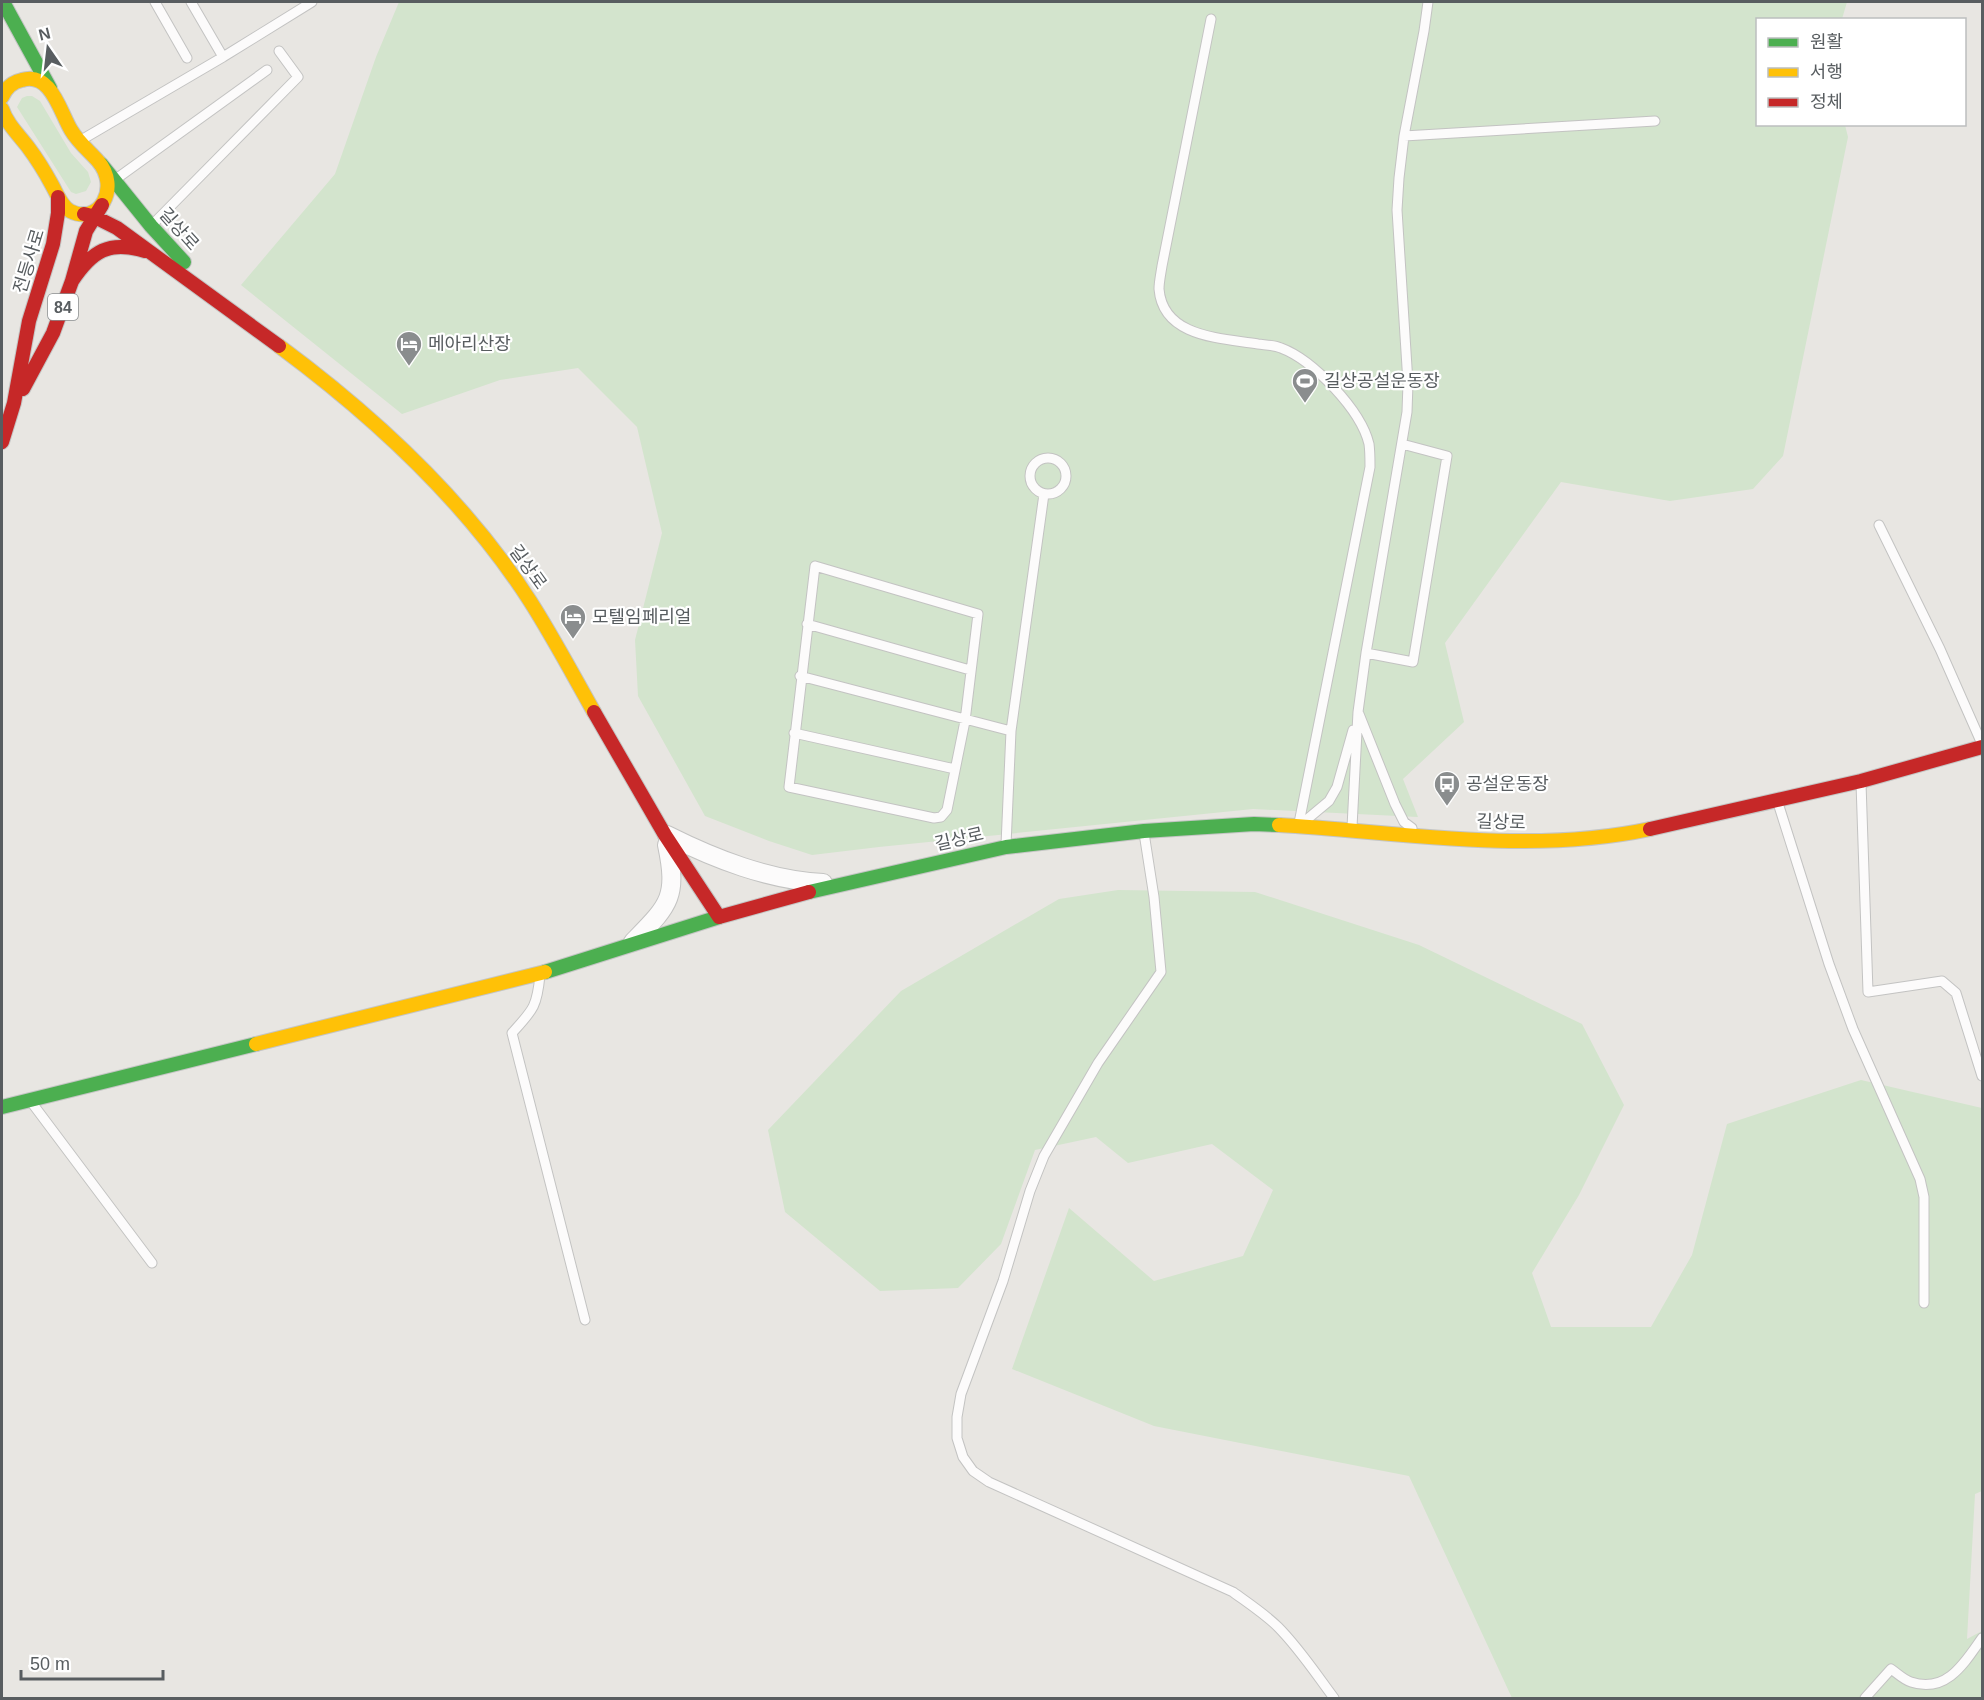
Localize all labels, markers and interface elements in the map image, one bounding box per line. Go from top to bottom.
north arrow [18,18,78,78]
legend [1756,18,1966,126]
text: N [37,24,52,44]
text: 원활 [1810,32,1843,52]
text: 서행 [1810,62,1843,82]
text: 정체 [1810,92,1843,112]
street label: 길상로 [155,204,203,254]
street label: 전등사로 [10,226,48,296]
road number: 84 [48,294,78,320]
hotel icon: 메아리산장 [394,329,424,367]
place label: 메아리산장 [428,334,511,354]
sports icon: 길상공설운동장 [1290,366,1320,404]
place label: 길상공설운동장 [1324,371,1440,391]
street label: 길상로 [505,541,551,593]
hotel icon: 모텔임페리얼 [558,602,588,640]
place label: 모텔임페리얼 [592,607,691,627]
bus stop icon: 공설운동장 [1432,769,1462,807]
place label: 공설운동장 [1466,774,1549,794]
street label: 길상로 [1476,811,1526,833]
street label: 길상로 [933,824,985,854]
scale bar [21,1643,164,1681]
text: 50 m [30,1654,70,1674]

